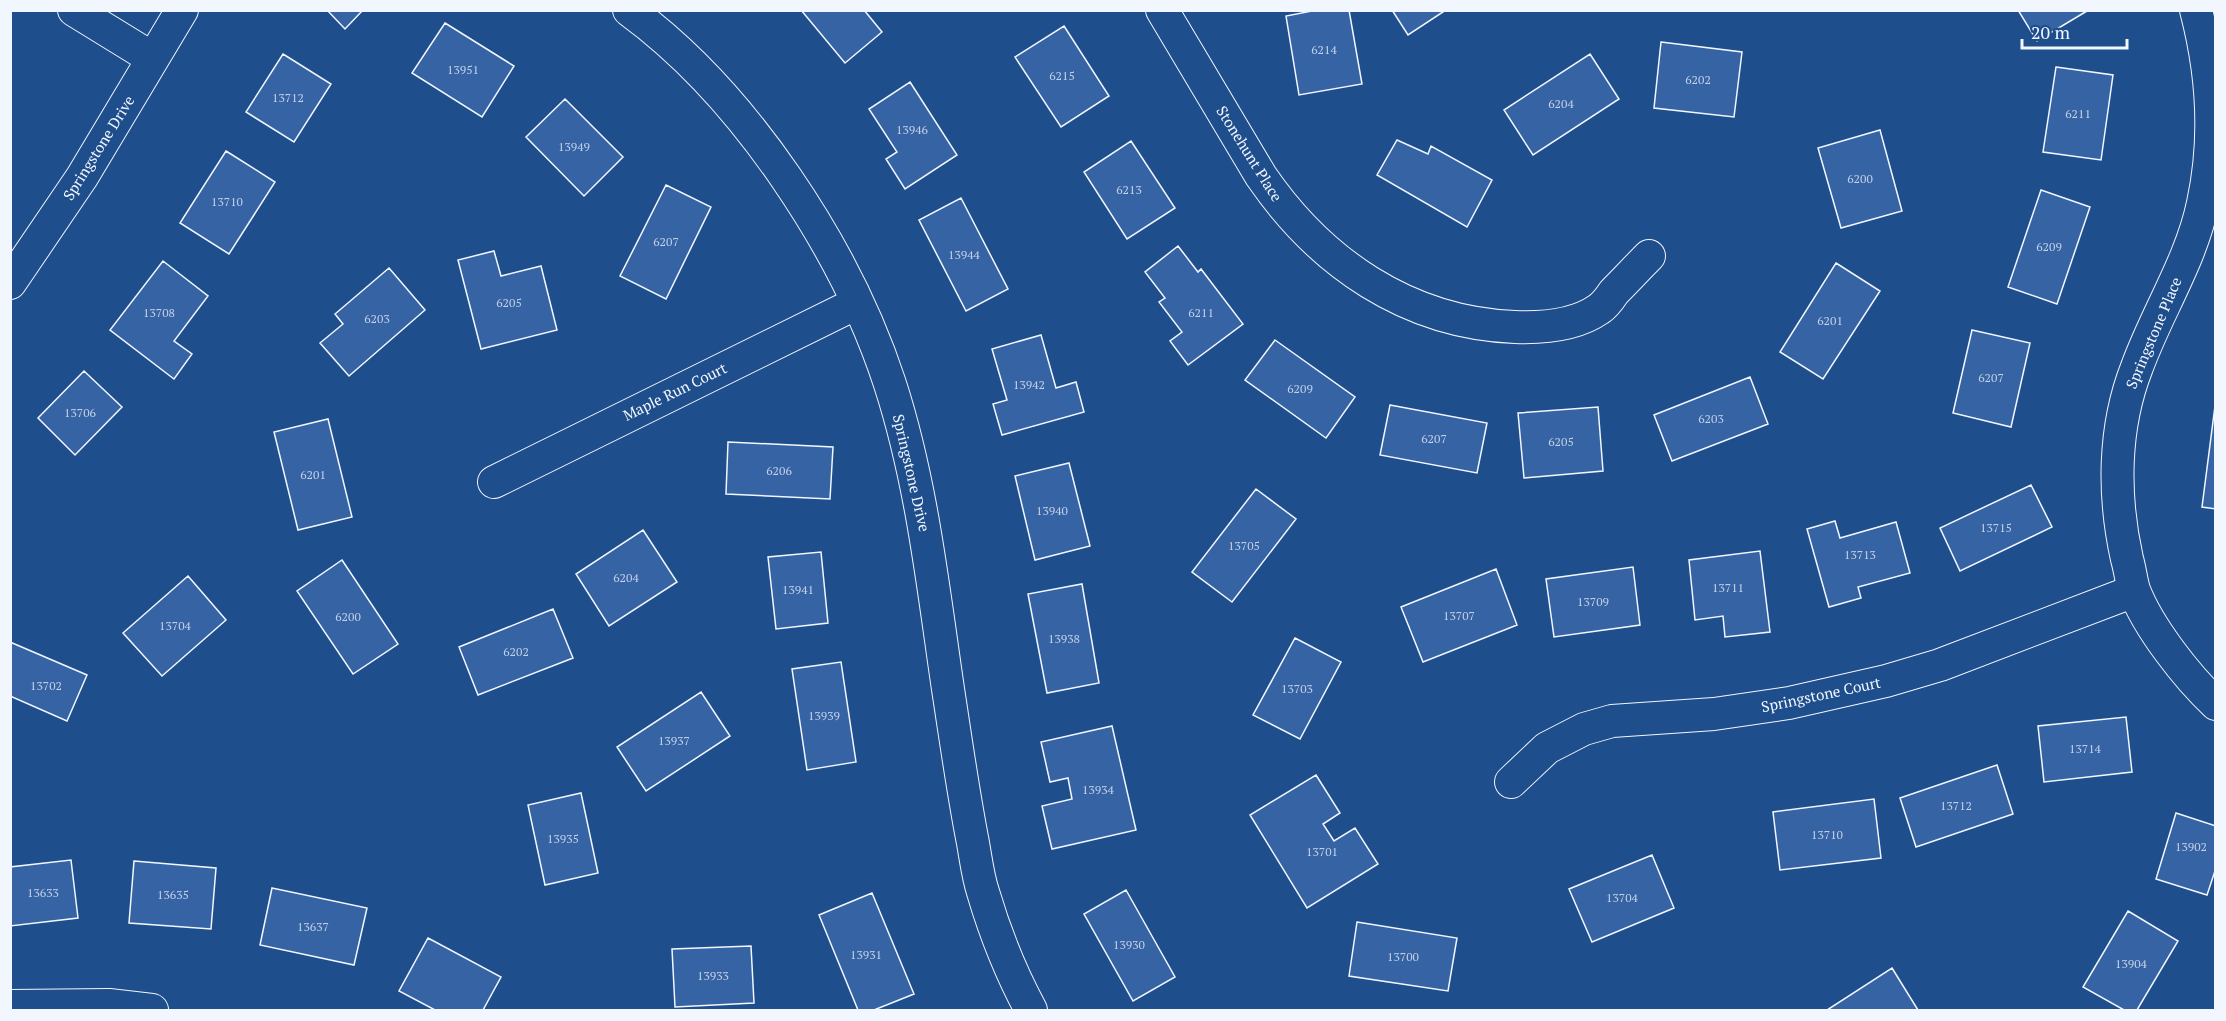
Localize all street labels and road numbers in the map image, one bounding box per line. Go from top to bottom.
street label: Springstone Drive [58,91,138,204]
street label: Stonehunt Place [1212,102,1287,205]
street label: Springstone Place [2121,274,2186,391]
street label: Maple Run Court [619,357,730,425]
street label: Springstone Drive [889,412,935,533]
street label: Springstone Court [1759,672,1883,716]

